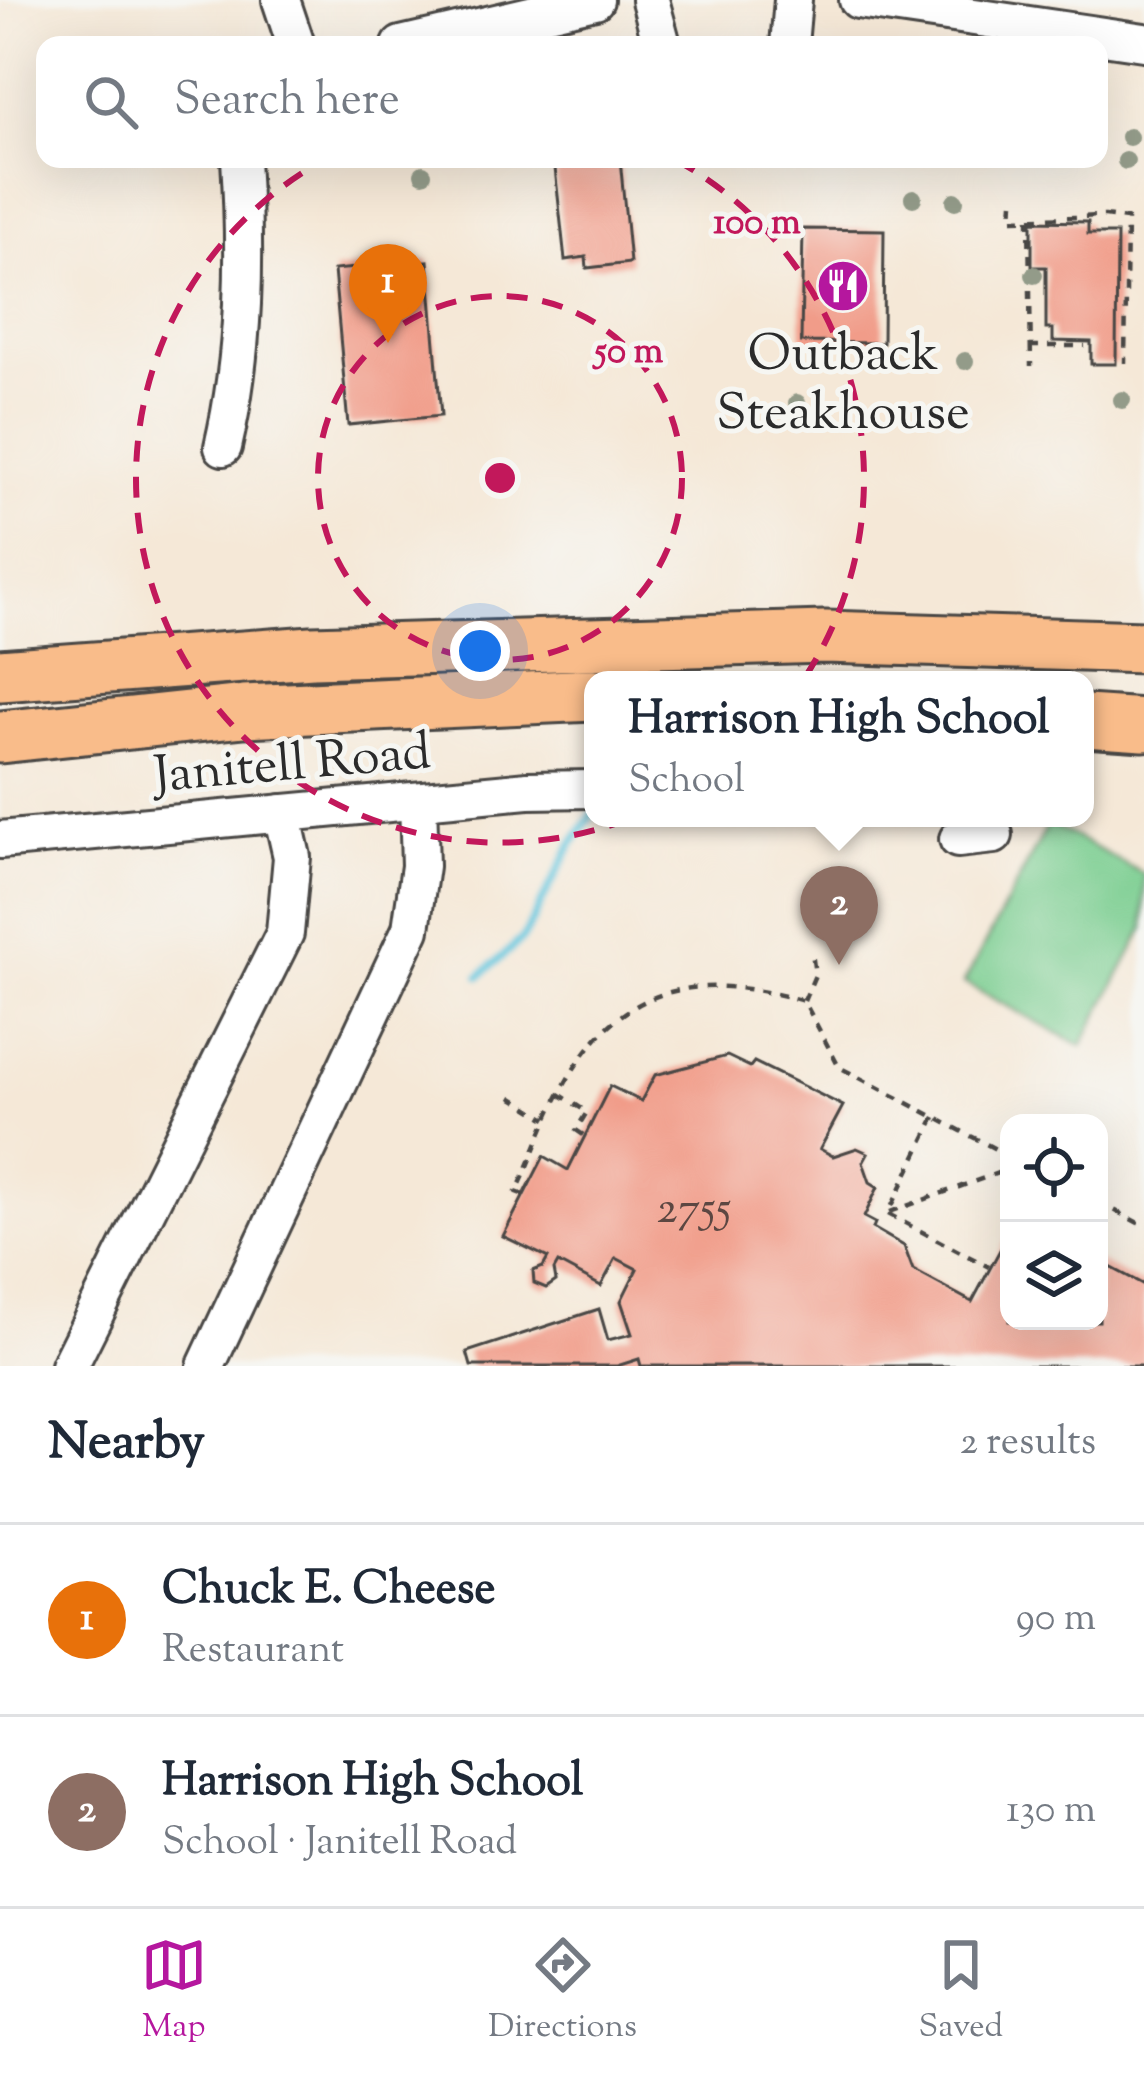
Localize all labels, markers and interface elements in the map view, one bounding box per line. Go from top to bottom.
search box [36,36,1108,168]
icon: search [78,69,144,135]
text: Search here [174,70,400,135]
text: 100 m [713,198,801,250]
pin: 1 [349,244,427,343]
restaurant icon: Outback Steakhouse [815,258,871,314]
place label: Outback Steakhouse [716,320,970,452]
text: 50 m [592,327,664,379]
centre of rings [479,457,521,499]
your location [450,621,510,681]
popup [584,671,1094,827]
text: Harrison High School [628,689,1050,754]
street label: Janitell Road [148,718,434,815]
text: School [628,754,745,810]
pin: 2 [800,866,878,965]
map controls [1000,1114,1108,1330]
button: locate [1000,1114,1108,1222]
house number: 2755 [657,1179,731,1244]
button: layers [1000,1222,1108,1330]
text: Nearby [48,1408,205,1481]
text: 2 results [960,1416,1096,1472]
text: Chuck E. Cheese [162,1559,495,1624]
text: 1 [80,1592,94,1648]
text: 90 m [1016,1592,1096,1648]
text: Restaurant [162,1624,344,1680]
text: Harrison High School [162,1751,583,1816]
text: 2 [78,1784,96,1840]
text: 130 m [1006,1784,1096,1840]
text: School · Janitell Road [162,1816,517,1872]
tab: Map [141,1932,207,2052]
tab: Directions [488,1932,637,2052]
tab: Saved [919,1932,1003,2052]

